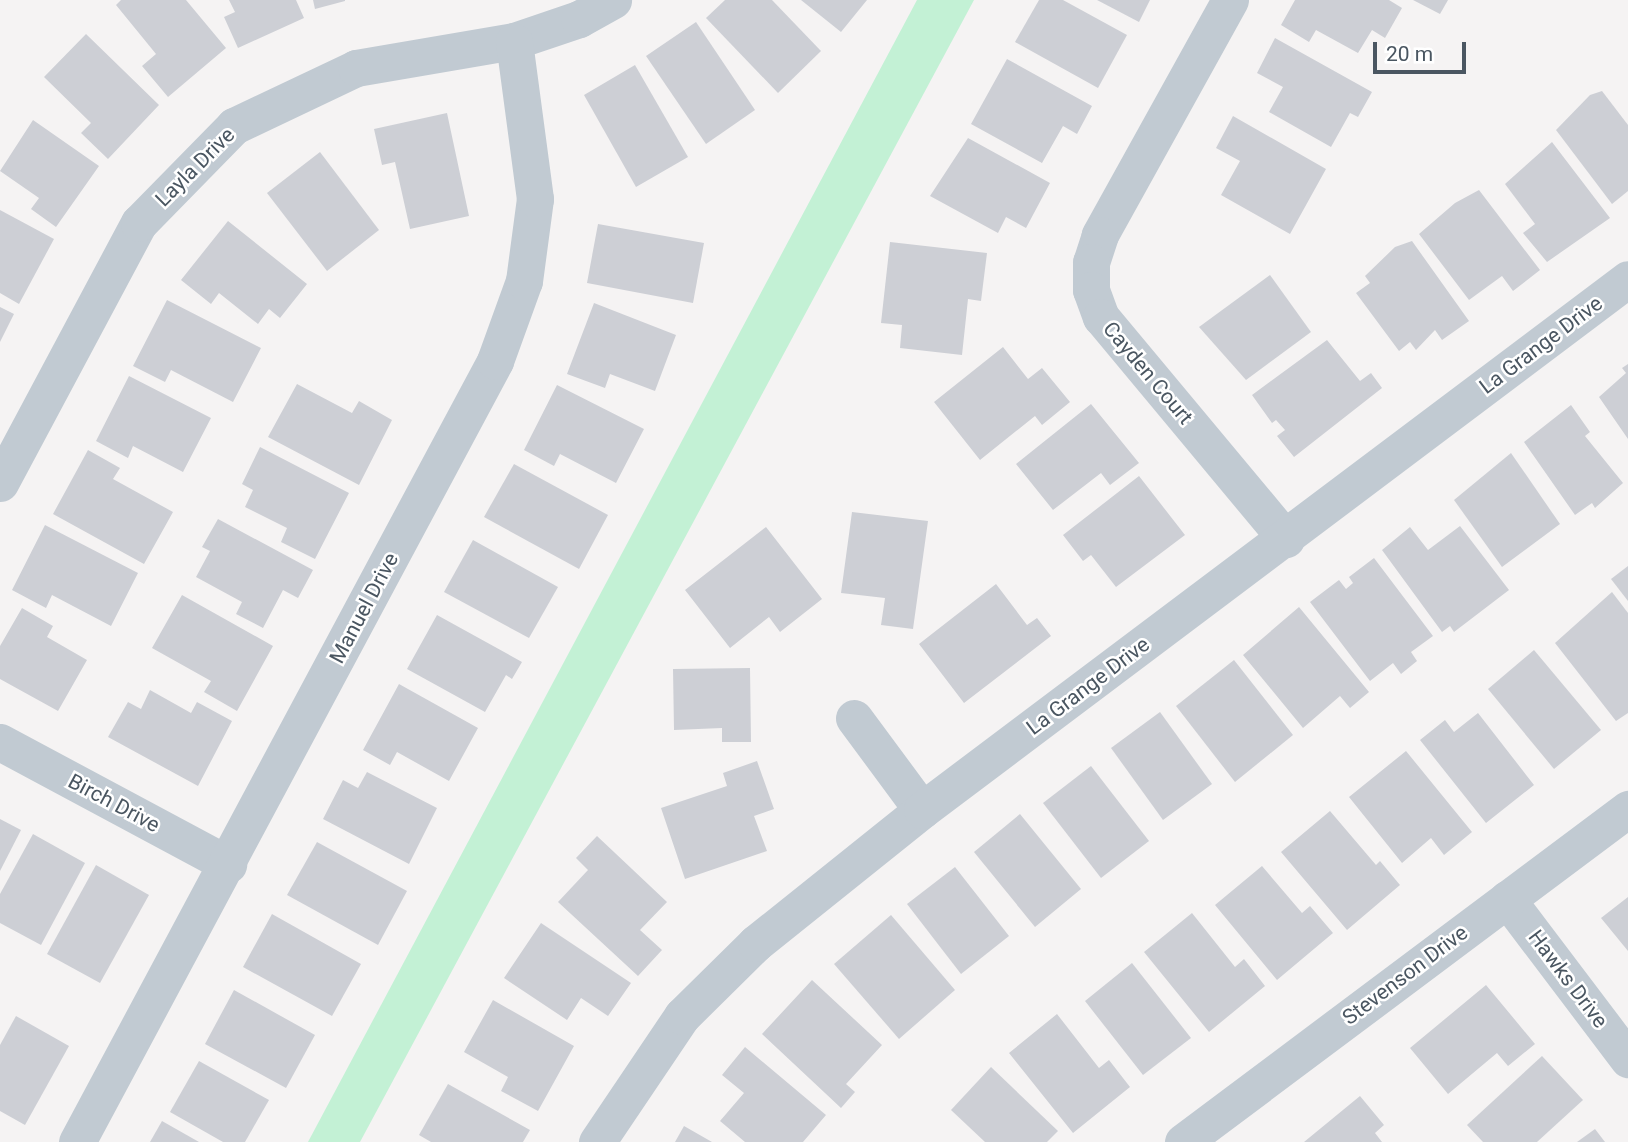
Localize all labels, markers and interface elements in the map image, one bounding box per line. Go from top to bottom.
scale bar [1376,28,1469,72]
text: 20 m [1386,42,1433,66]
street label: Layla Drive [150,122,240,212]
street label: La Grange Drive [1475,291,1607,399]
street label: Cayden Court [1098,317,1198,429]
street label: Manuel Drive [324,548,404,668]
street label: La Grange Drive [1022,632,1154,740]
street label: Birch Drive [64,768,164,838]
street label: Stevenson Drive [1338,920,1472,1030]
street label: Hawks Drive [1523,925,1613,1033]

